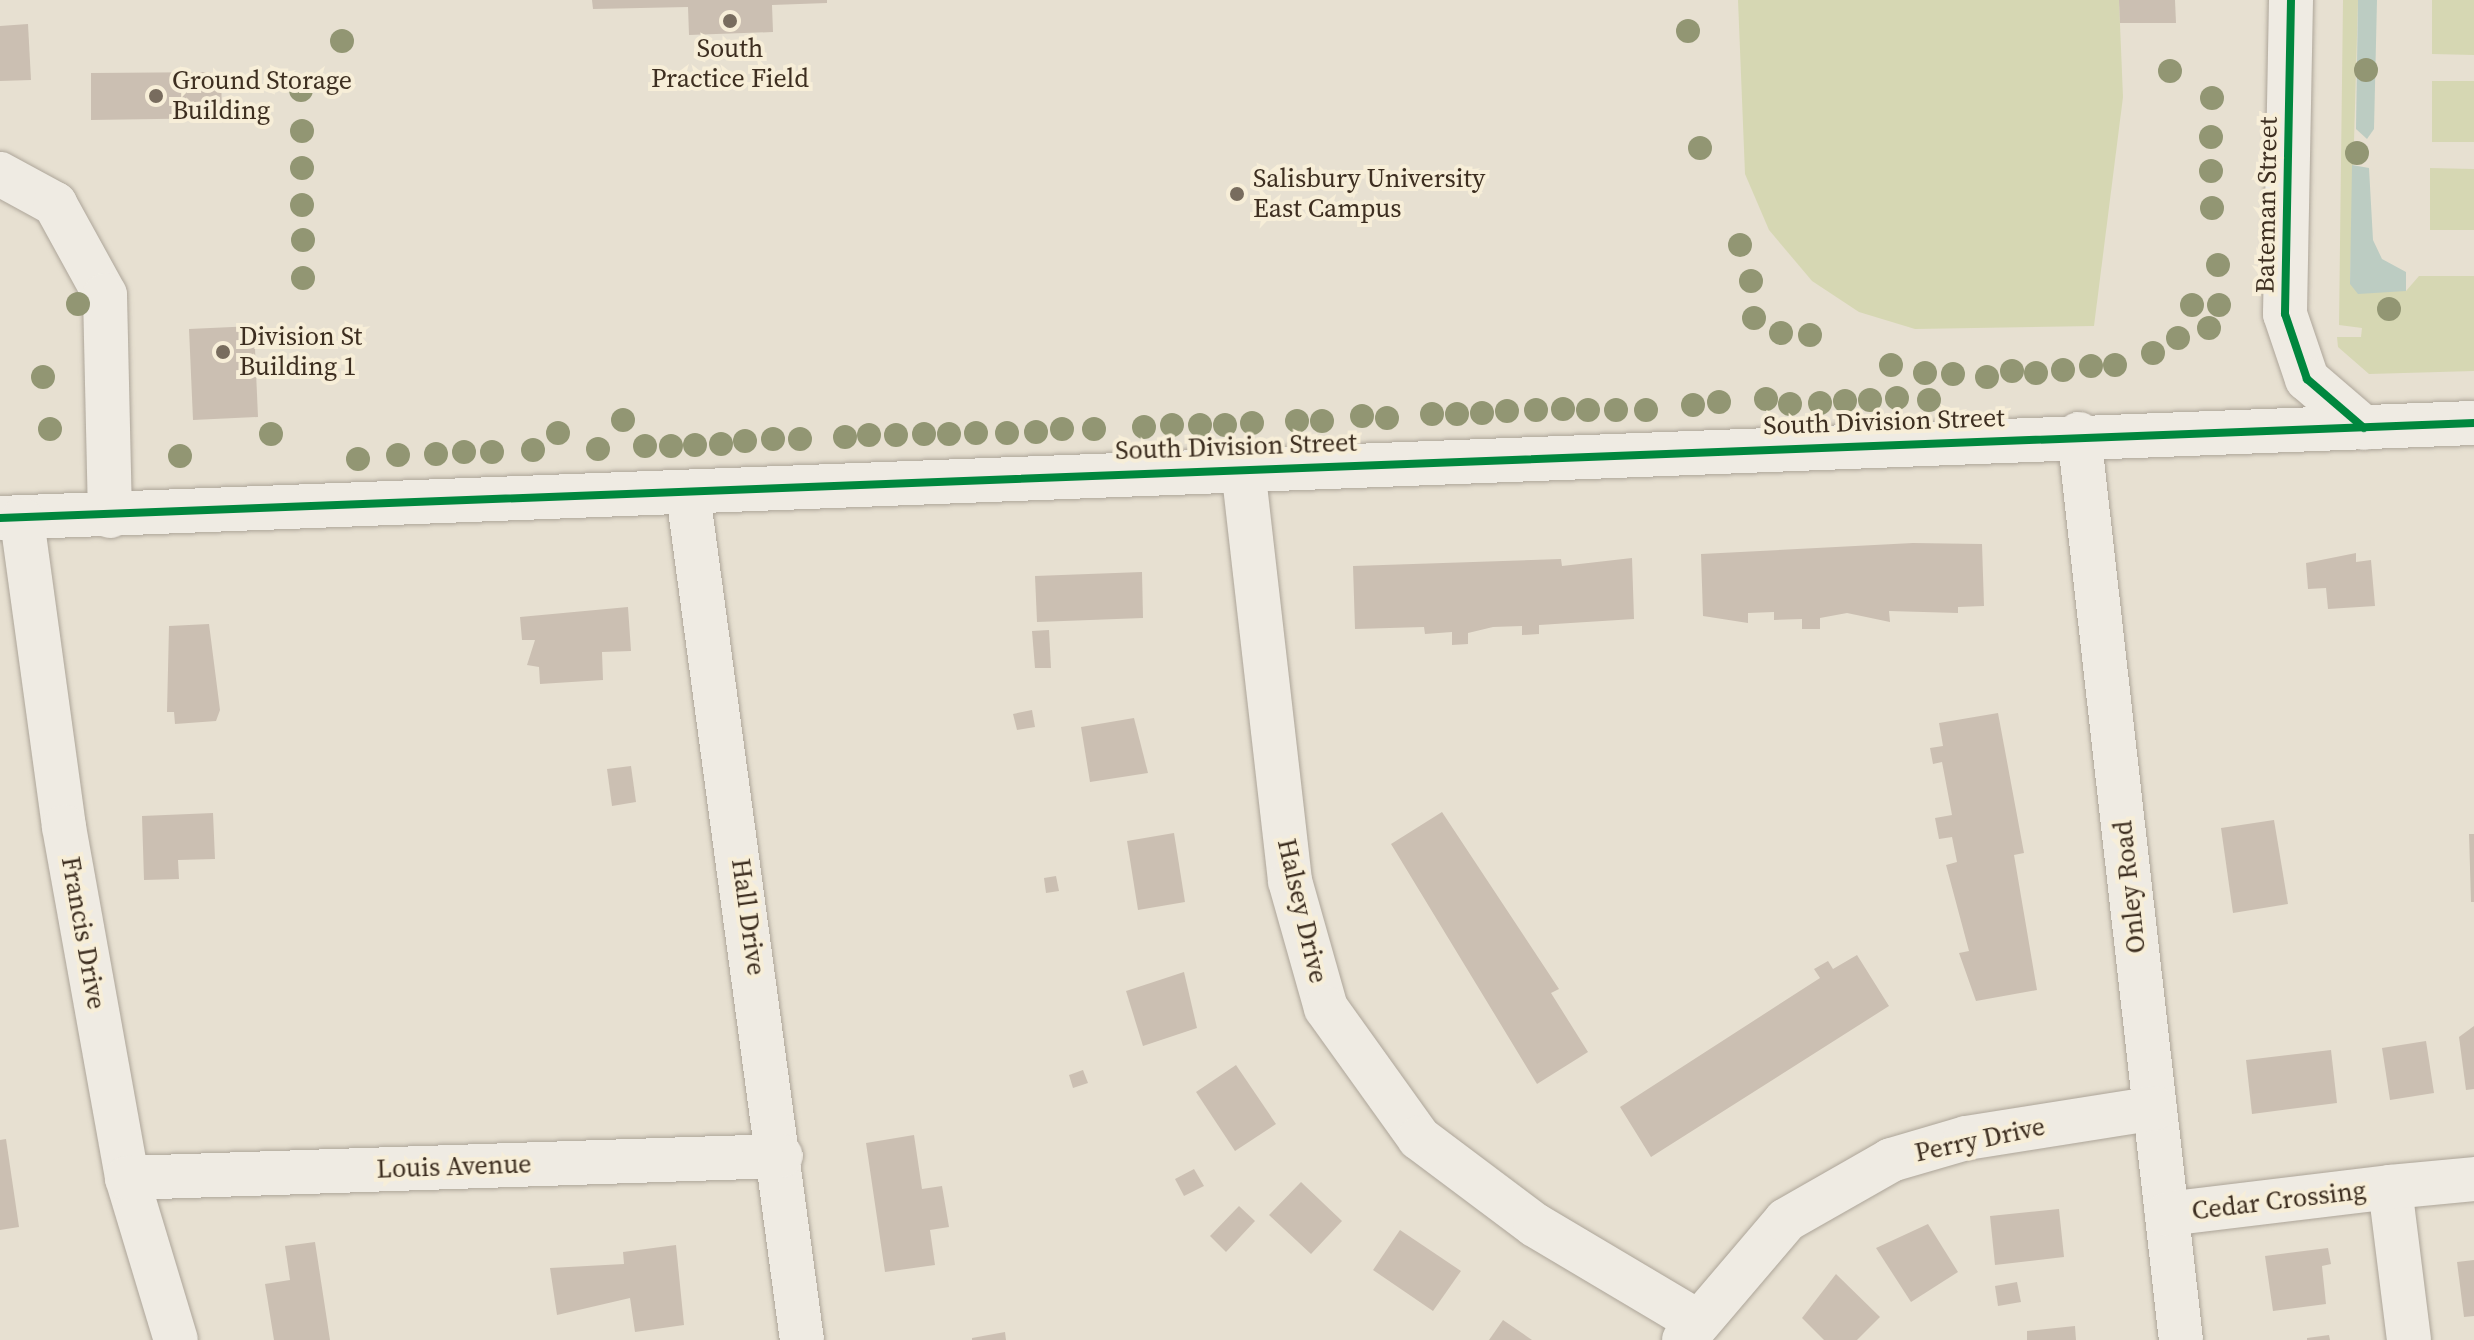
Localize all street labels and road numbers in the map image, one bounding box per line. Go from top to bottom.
street label: Bateman Street [2250,116,2284,294]
street label: South Division Street [1763,402,2005,442]
street label: South Division Street [1115,427,1357,467]
street label: Onley Road [2108,819,2152,955]
street label: Halsey Drive [1270,836,1334,986]
street label: Francis Drive [54,854,112,1012]
street label: Hall Drive [724,857,772,977]
street label: Perry Drive [1912,1111,2048,1169]
street label: Louis Avenue [376,1149,532,1185]
street label: Cedar Crossing [2190,1175,2368,1227]

